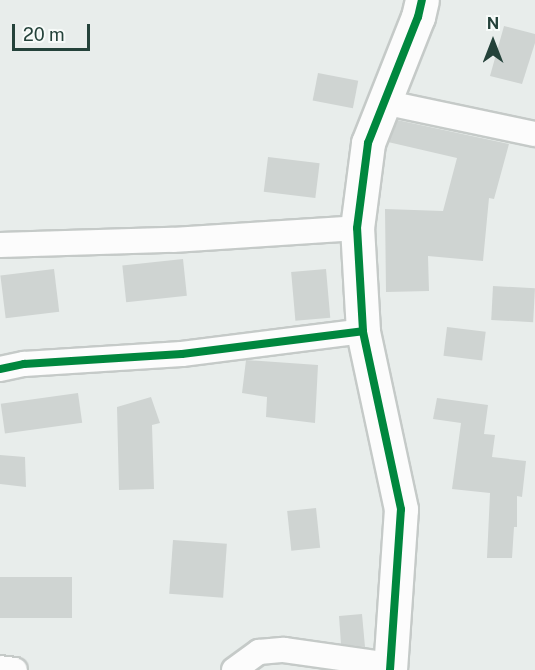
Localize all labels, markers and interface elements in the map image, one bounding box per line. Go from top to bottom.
scale bar [15,12,93,50]
north arrow [463,12,523,72]
text: N [487,14,499,33]
text: 20 m [23,24,65,45]

